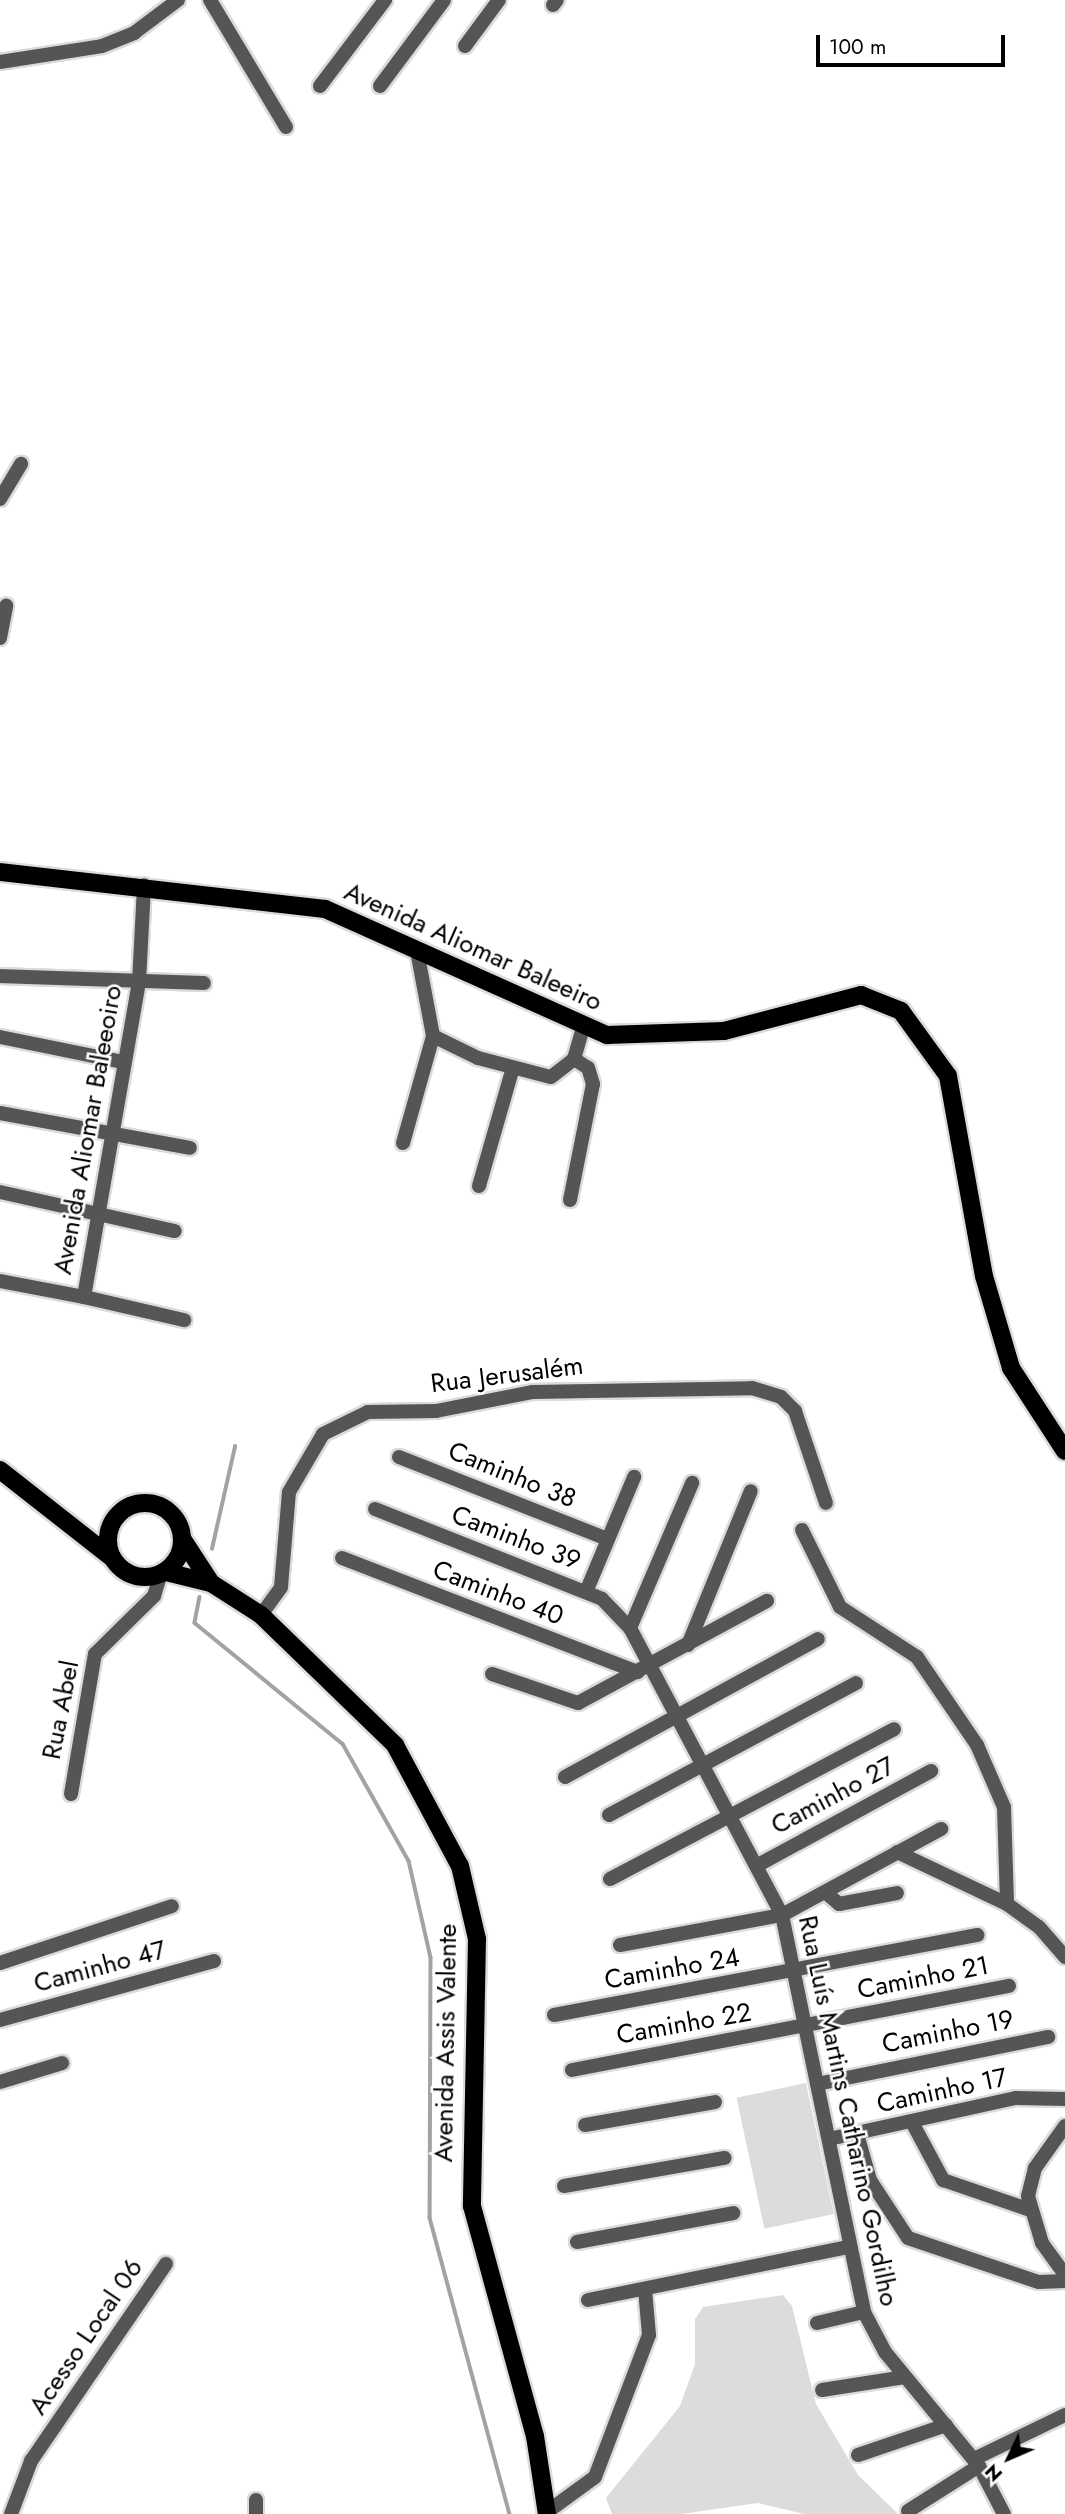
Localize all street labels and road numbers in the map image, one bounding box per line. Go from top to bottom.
street label: Avenida Aliomar Baleeiro [339,876,607,1018]
street label: Avenida Aliomar Baleeoiro [47,983,129,1277]
street label: Rua Jerusalém [429,1350,585,1400]
street label: Caminho 38 [444,1435,580,1515]
street label: Caminho 39 [447,1499,585,1577]
street label: Caminho 40 [428,1554,568,1632]
street label: Rua Abel [36,1658,86,1762]
street label: Caminho 27 [766,1751,900,1841]
street label: Rua Luís Martins Catharino Gordilho [791,1913,905,2309]
street label: Avenida Assis Valente [428,1923,464,2163]
street label: Caminho 47 [31,1934,169,2000]
street label: Caminho 24 [602,1942,742,1996]
street label: Caminho 21 [855,1950,991,2006]
street label: Caminho 22 [614,1997,754,2051]
street label: Caminho 19 [880,2004,1016,2060]
street label: Caminho 17 [874,2062,1010,2120]
street label: Acesso Local 06 [22,2253,150,2421]

